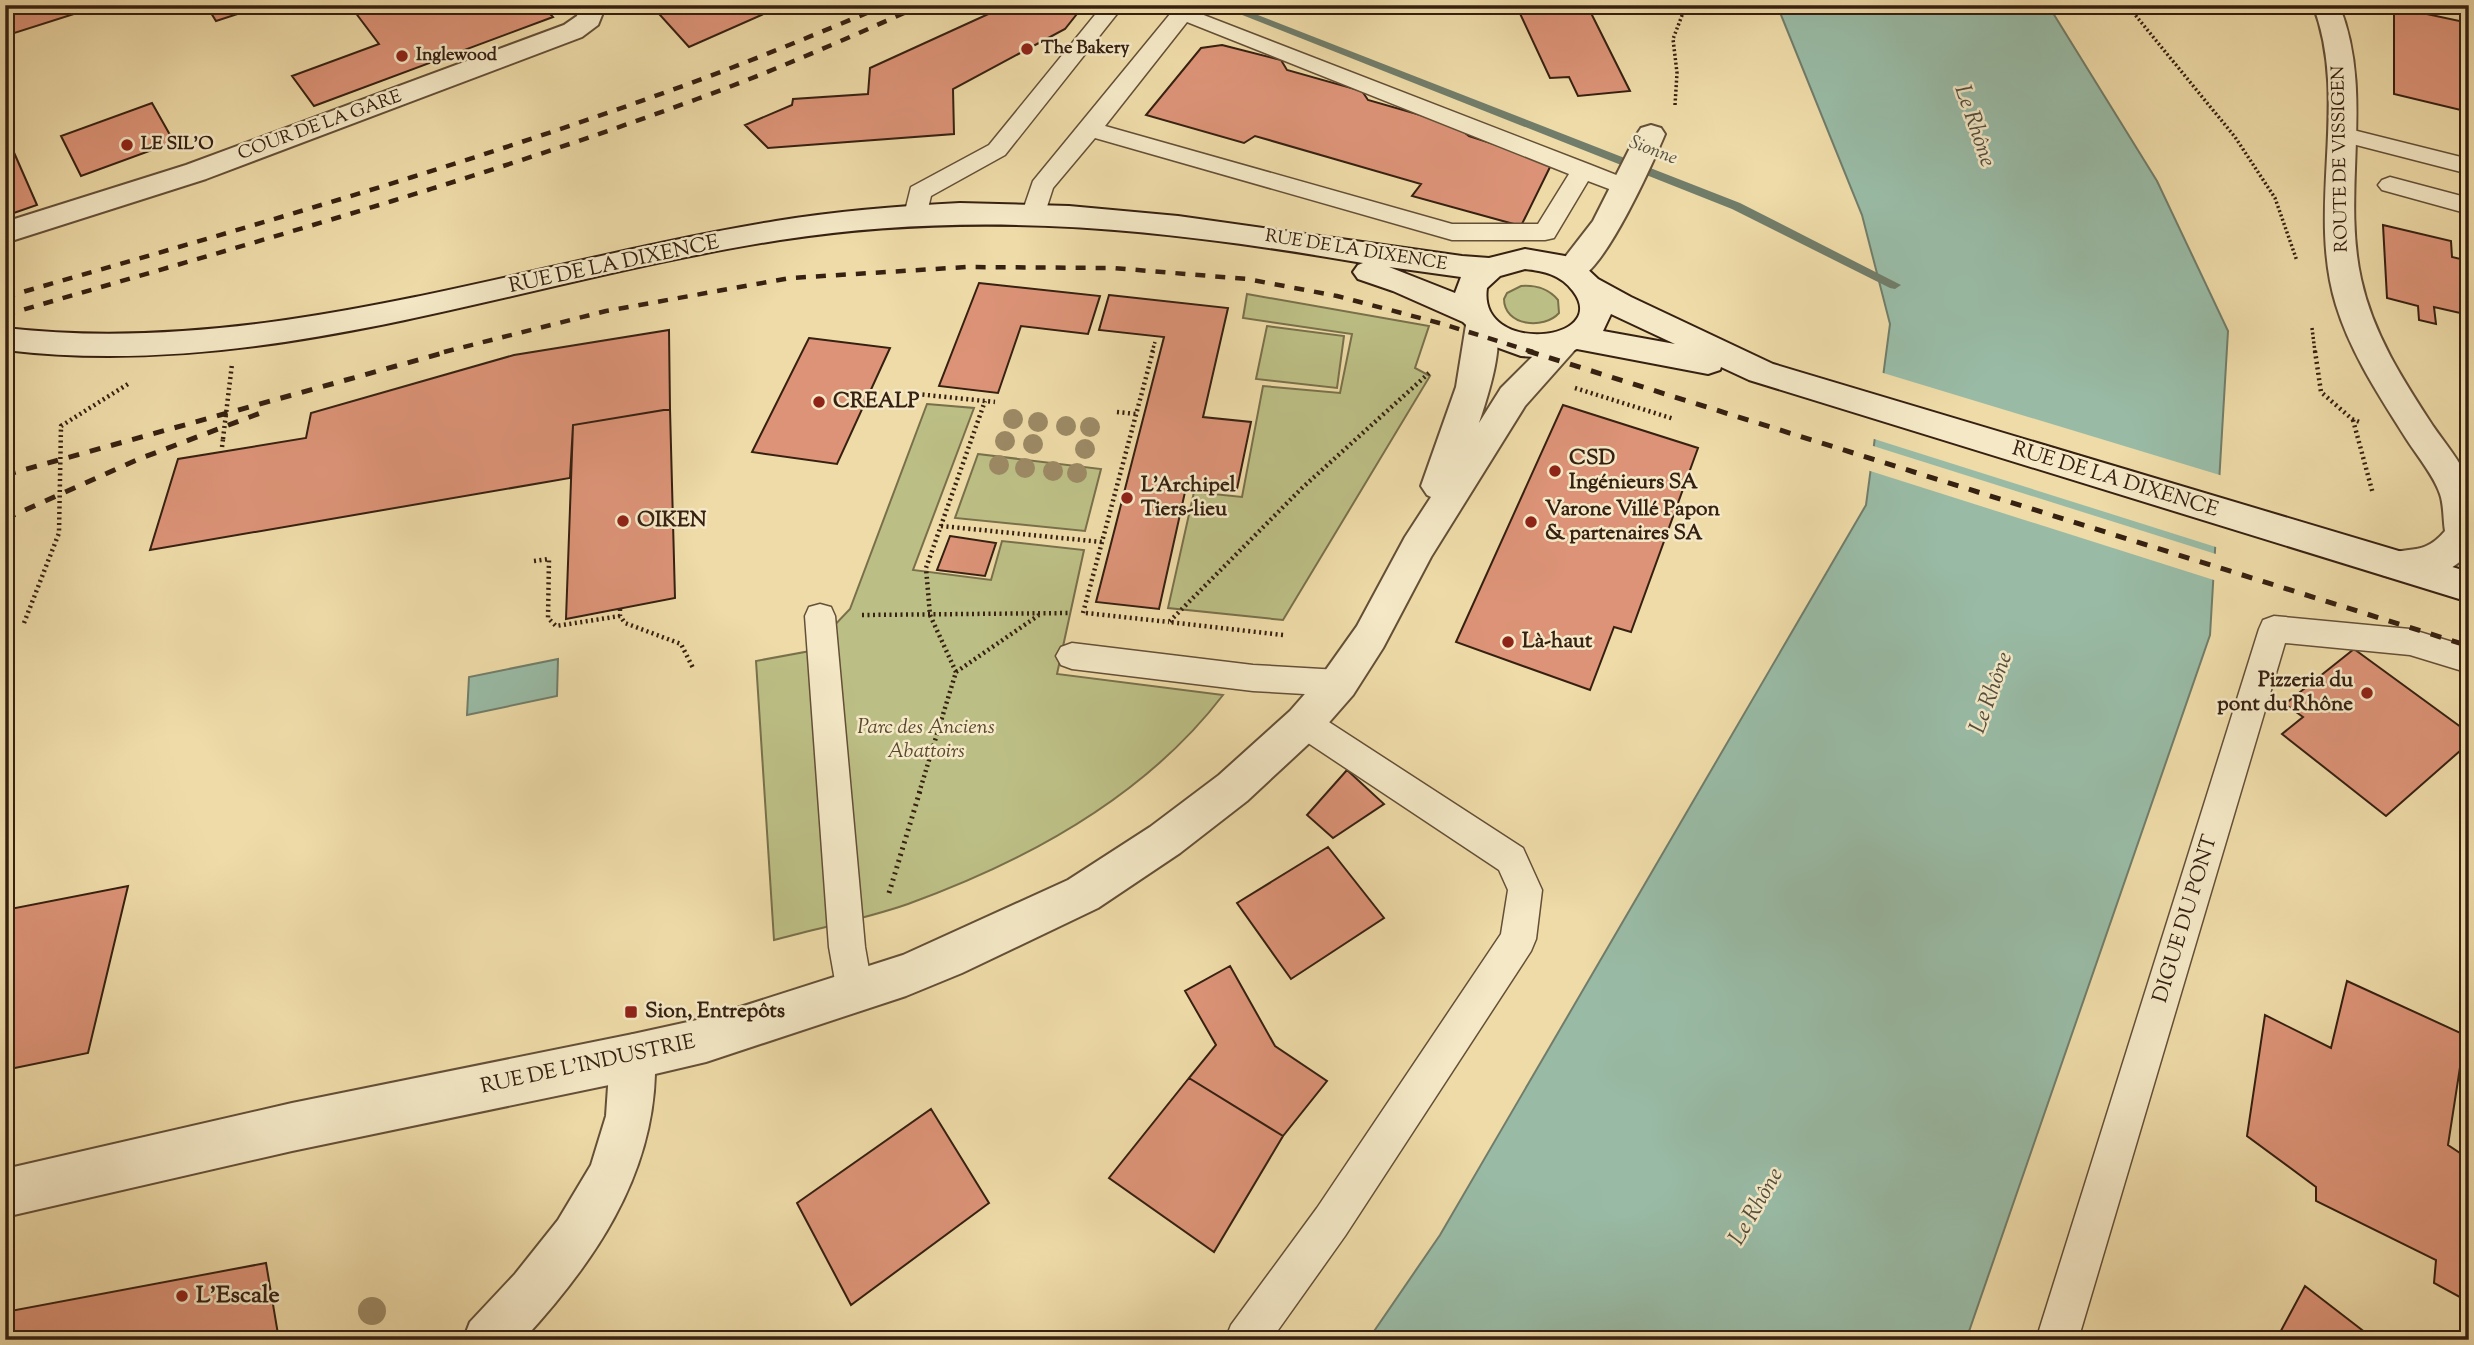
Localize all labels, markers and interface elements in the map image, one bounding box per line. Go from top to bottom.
place label: The Bakery [1041,36,1130,62]
marker: The Bakery [1019,41,1035,57]
place label: Inglewood [416,43,498,69]
marker: Inglewood [394,48,410,64]
street label: ROUTE DE VISSIGEN [2326,66,2356,252]
water label: Le Rhône [1945,81,2003,171]
street label: COUR DE LA GARE [234,84,406,168]
water label: Sionne [1625,130,1681,173]
place label: LE SIL'O [141,132,214,158]
marker: LE SIL'O [119,137,135,153]
street label: RUE DE LA DIXENCE [1263,224,1449,278]
street label: RUE DE LA DIXENCE [506,228,722,302]
place label: CREALP [833,387,919,417]
marker: CREALP [811,394,827,410]
street label: RUE DE LA DIXENCE [2008,434,2222,526]
place label: CSD Ingénieurs SA [1569,444,1699,498]
marker: CSD Ingénieurs SA [1547,463,1563,479]
place label: L'Archipel Tiers-lieu [1141,471,1236,525]
marker: L'Archipel Tiers-lieu [1119,490,1135,506]
place label: Varone Villé Papon & partenaires SA [1545,495,1721,549]
place label: OIKEN [637,506,707,536]
marker: OIKEN [615,513,631,529]
marker: Varone Villé Papon & partenaires SA [1523,514,1539,530]
place label: Là-haut [1522,627,1593,657]
marker: Là-haut [1500,634,1516,650]
water label: Le Rhône [1962,647,2022,739]
place label: Pizzeria du pont du Rhône [2217,666,2354,720]
marker: Pizzeria du pont du Rhône [2359,685,2375,701]
park label: Parc des Anciens Abattoirs [857,713,995,767]
street label: DIGUE DU PONT [2146,831,2226,1007]
place label: Sion, Entrepôts [645,997,785,1027]
marker: Sion, Entrepôts [623,1004,639,1020]
street label: RUE DE L'INDUSTRIE [478,1028,698,1102]
water label: Le Rhône [1721,1162,1793,1252]
place label: L'Escale [196,1279,280,1313]
marker: L'Escale [174,1288,190,1304]

